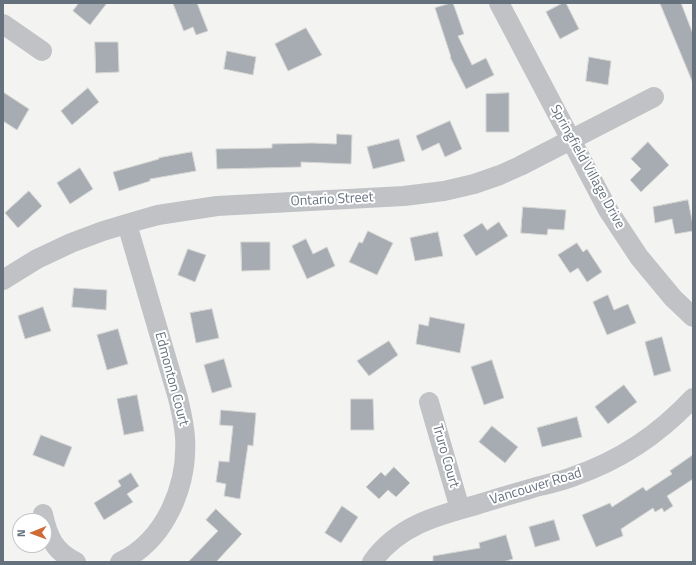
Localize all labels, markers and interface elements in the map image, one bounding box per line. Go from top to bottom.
street label: Springfield Village Drive [546,102,628,232]
street label: Ontario Street [290,189,374,211]
street label: Edmonton Court [150,330,192,428]
street label: Truro Court [428,422,462,490]
street label: Vancouver Road [488,465,584,509]
north arrow [12,513,52,553]
text: N [13,529,29,537]

